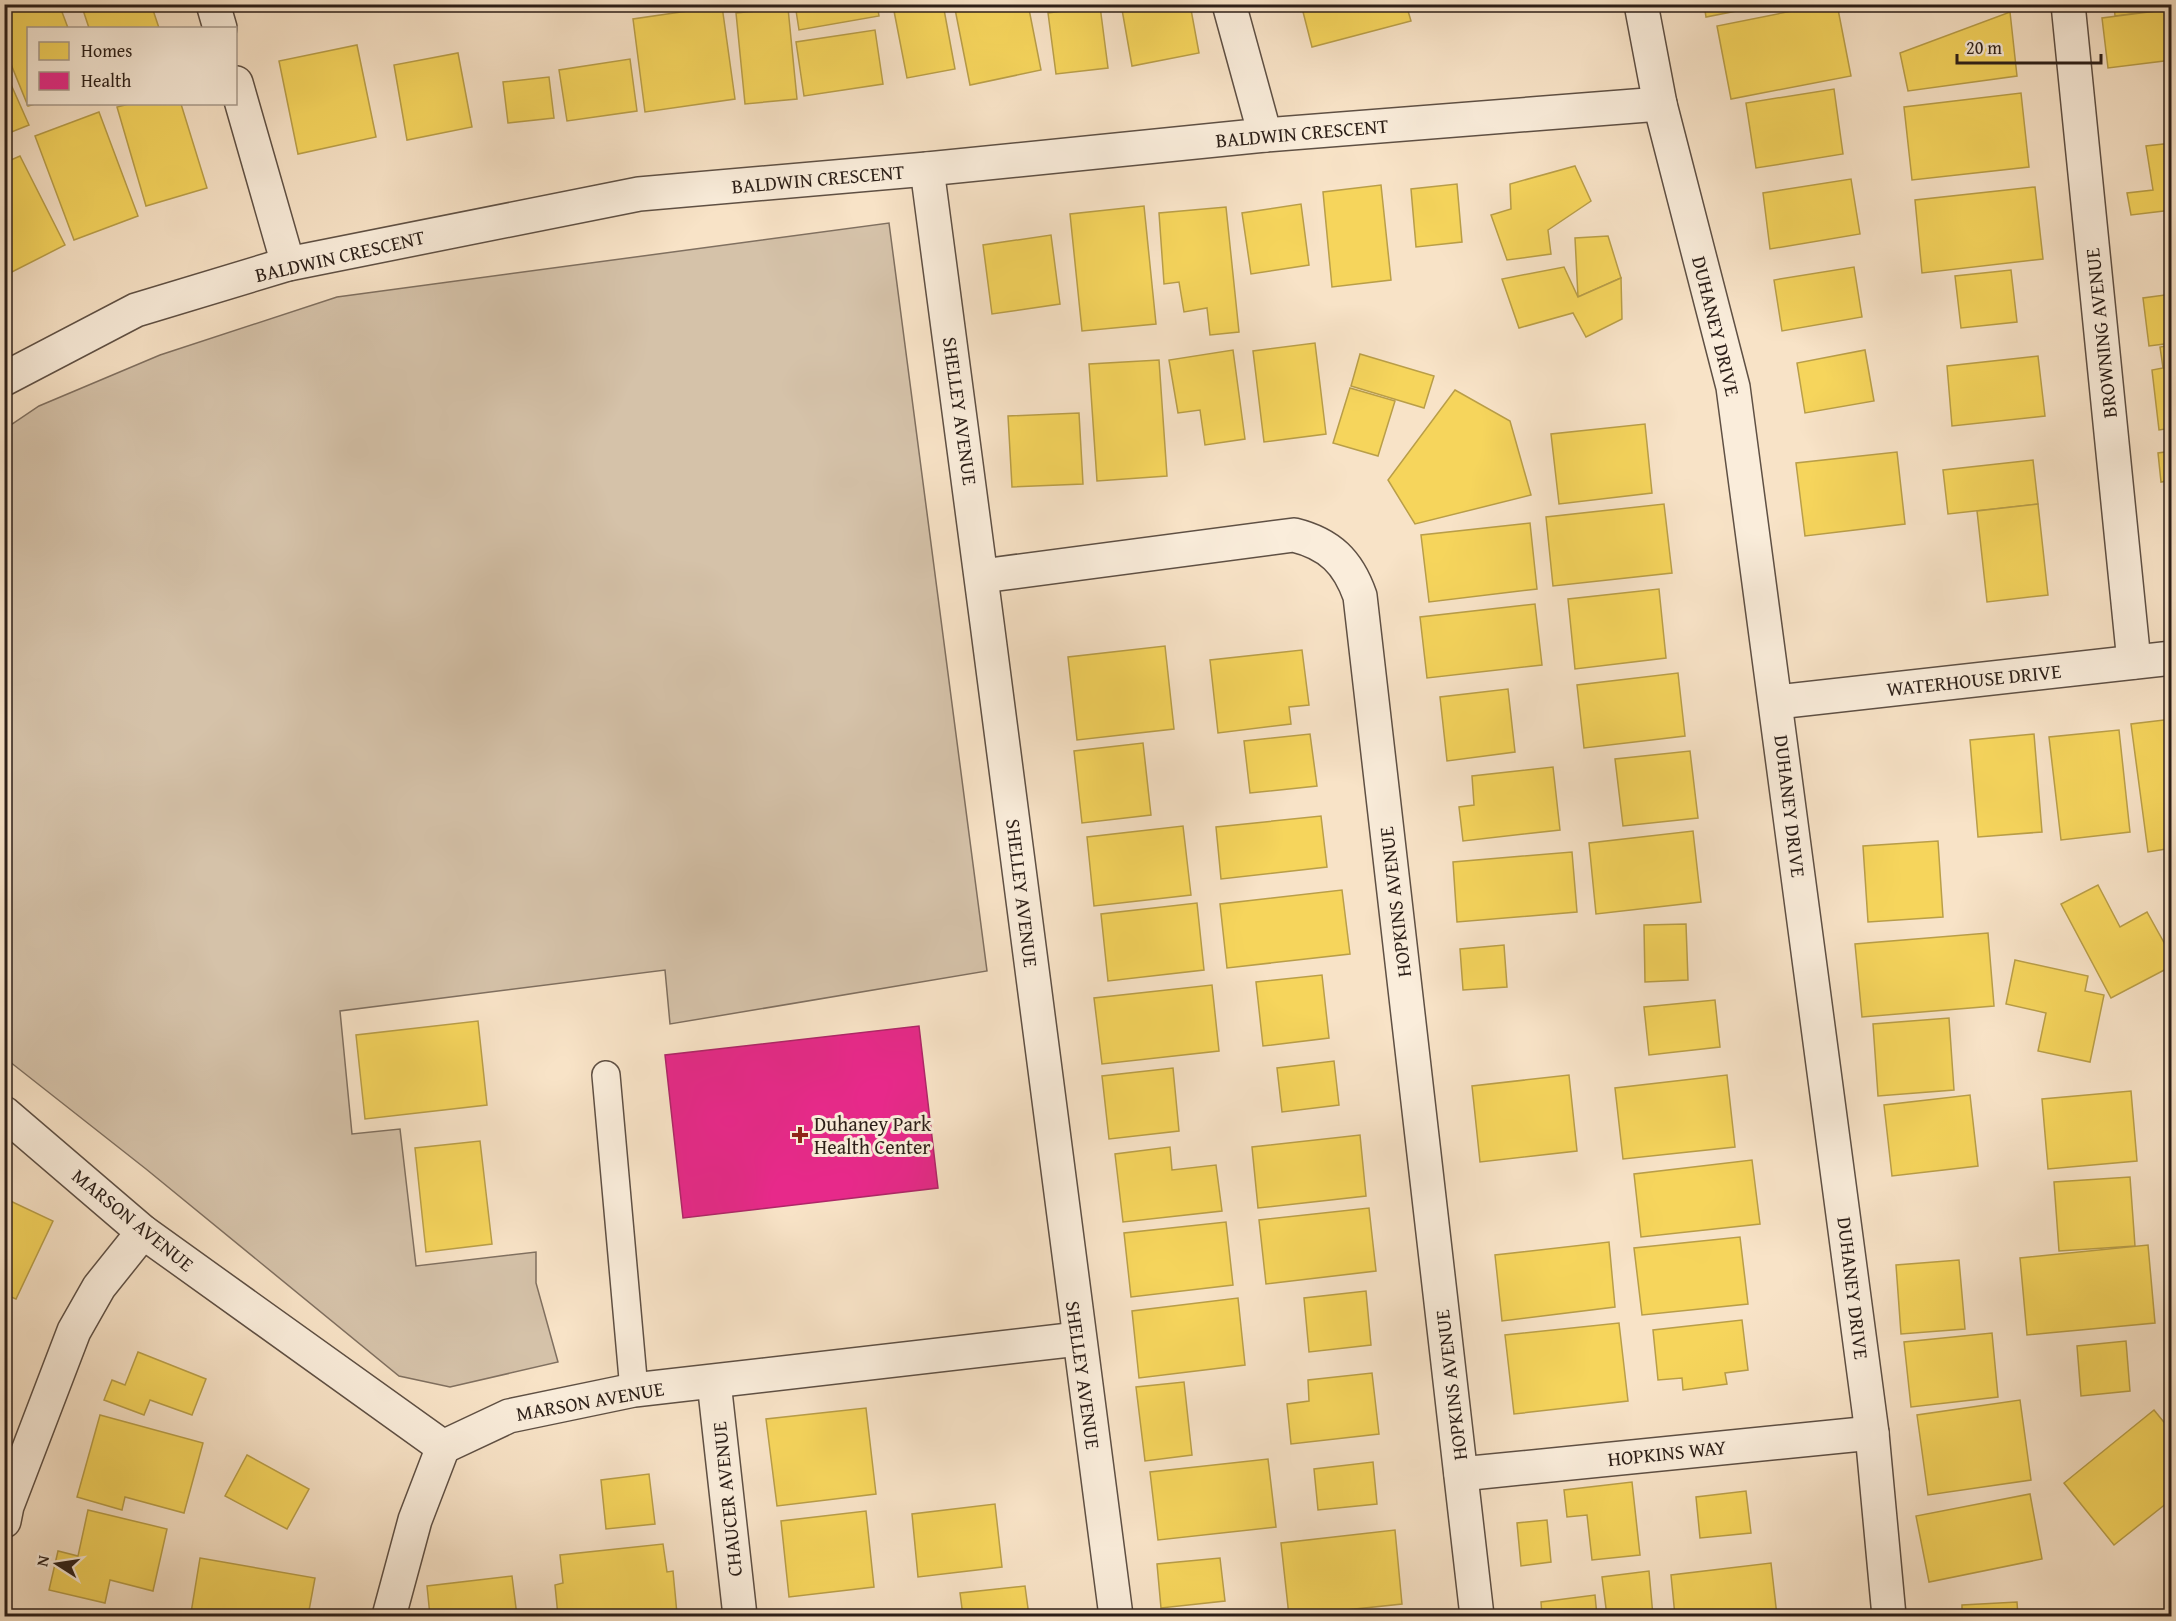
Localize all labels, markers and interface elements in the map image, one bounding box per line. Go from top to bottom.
legend [27,27,237,105]
scale bar [1957,27,2101,65]
text: 20 m [1966,34,2002,61]
text: Homes [81,37,132,64]
text: Health [81,67,131,94]
street label: BALDWIN CRESCENT [1214,111,1390,155]
street label: BALDWIN CRESCENT [730,157,906,201]
street label: BALDWIN CRESCENT [252,222,428,289]
street label: BROWNING AVENUE [2077,247,2124,419]
street label: DUHANEY DRIVE [1685,253,1748,399]
street label: SHELLEY AVENUE [936,335,985,487]
street label: WATERHOUSE DRIVE [1885,656,2063,703]
street label: DUHANEY DRIVE [1767,733,1814,879]
street label: SHELLEY AVENUE [999,817,1046,969]
street label: HOPKINS AVENUE [1371,825,1418,979]
place label: Duhaney Park Health Center [814,1109,932,1161]
marker: Duhaney Park Health Center [791,1126,809,1144]
street label: MARSON AVENUE [66,1161,201,1278]
street label: DUHANEY DRIVE [1830,1215,1877,1361]
street label: SHELLEY AVENUE [1059,1299,1108,1451]
street label: HOPKINS AVENUE [1427,1308,1474,1462]
street label: MARSON AVENUE [514,1373,666,1428]
street label: CHAUCER AVENUE [704,1420,749,1578]
street label: HOPKINS WAY [1606,1432,1728,1473]
north arrow [27,1534,87,1594]
text: N [29,1553,55,1569]

